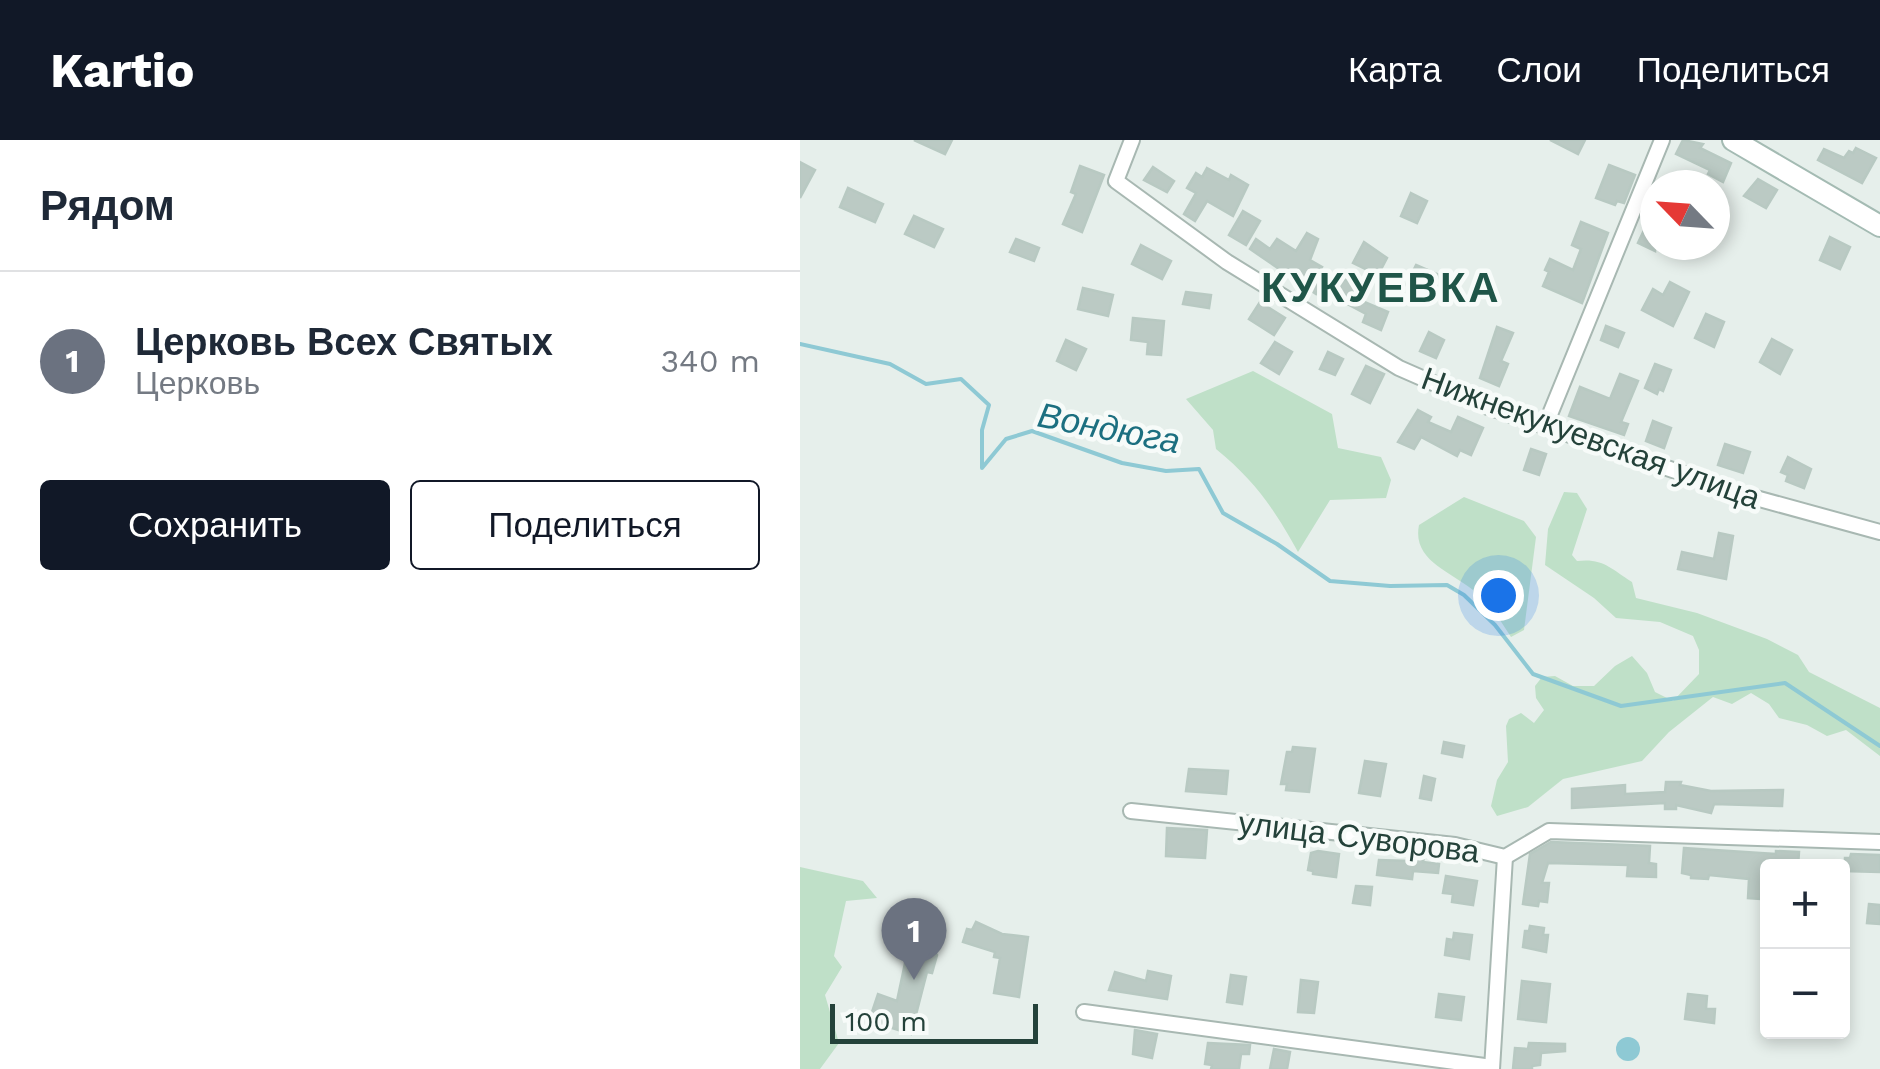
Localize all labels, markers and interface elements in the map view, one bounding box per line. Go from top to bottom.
text: Kartio [50,42,195,99]
text: Карта [1348,49,1442,91]
text: Слои [1497,49,1582,91]
text: Поделиться [1637,49,1830,91]
north arrow [1640,170,1730,260]
text: Рядом [40,181,175,230]
district label: КУКУЕВКА [1261,263,1501,312]
text: Церковь Всех Святых [135,320,553,364]
text: 1 [66,342,79,380]
text: 340 m [660,342,760,380]
street label: Нижнекукуевская улица [1417,359,1766,517]
text: Церковь [135,364,260,402]
water label: Вондюга [1034,394,1184,462]
button: Сохранить [40,480,390,570]
button: Поделиться [410,480,760,570]
your location [1473,570,1524,621]
street label: улица Суворова [1236,803,1482,871]
map controls [1760,859,1850,1039]
button: + [1760,859,1850,949]
pin: 1 [882,898,946,980]
button: − [1760,949,1850,1039]
scale bar [830,999,1038,1044]
text: 100 m [845,1005,927,1038]

